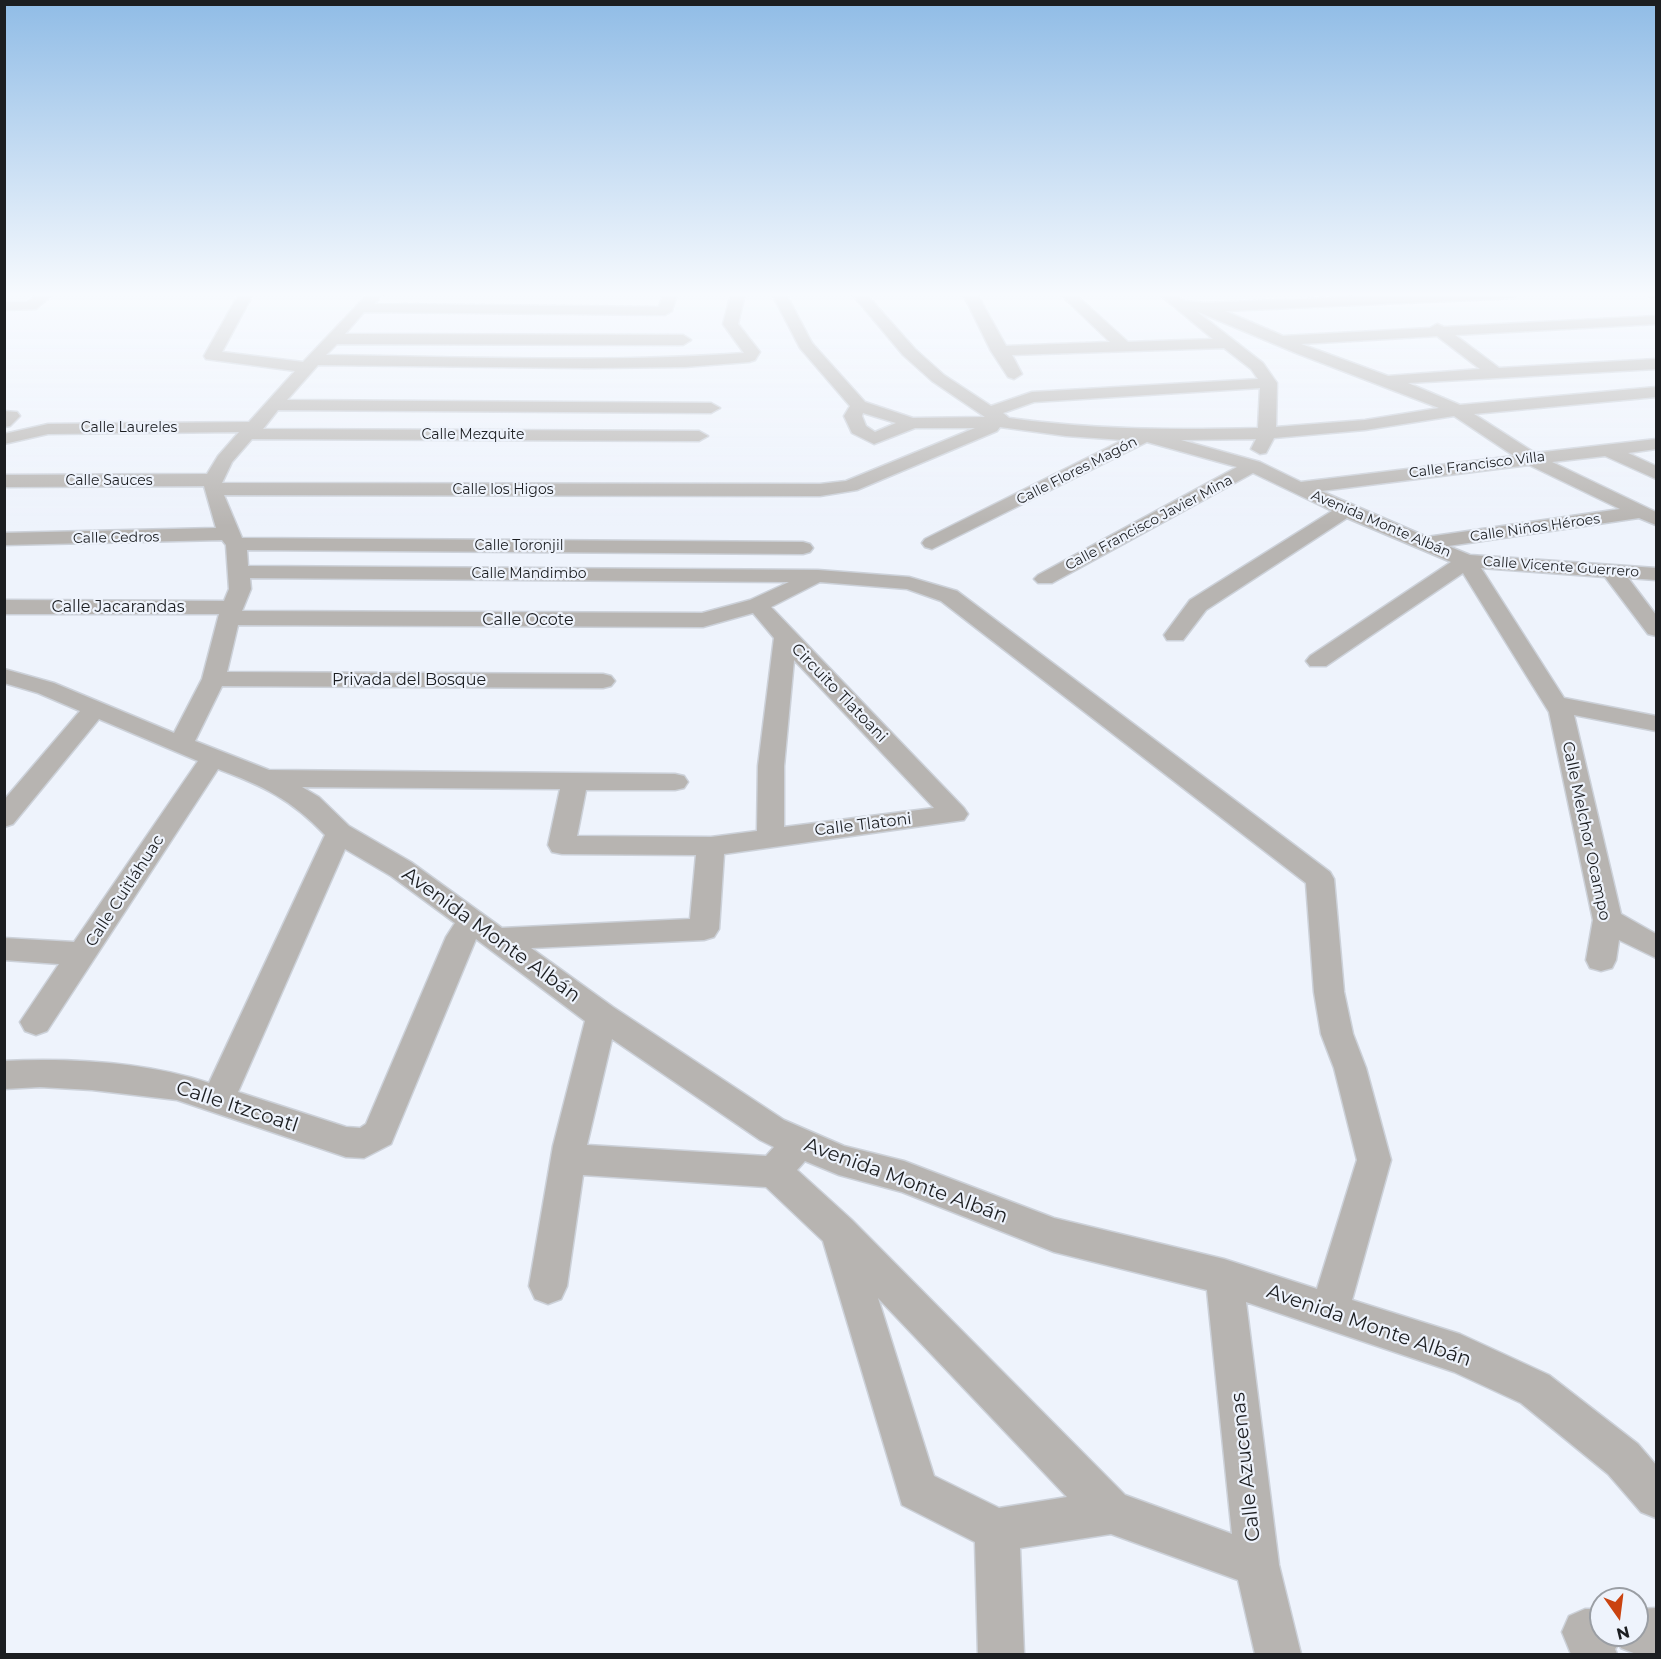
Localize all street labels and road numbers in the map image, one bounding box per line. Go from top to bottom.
street label: Calle Laureles [81,420,177,436]
street label: Calle Mezquite [422,427,524,443]
street label: Calle Flores Magón [1014,433,1140,509]
street label: Calle Francisco Villa [1408,448,1546,482]
street label: Calle Francisco Javier Mina [1063,472,1235,574]
street label: Calle Sauces [65,473,153,489]
street label: Calle los Higos [452,482,554,498]
street label: Avenida Monte Albán [1309,487,1453,561]
street label: Calle Niños Héroes [1469,511,1601,545]
street label: Calle Cedros [73,529,159,547]
street label: Calle Toronjil [475,538,563,554]
street label: Calle Vicente Guerrero [1482,553,1640,581]
street label: Calle Mandimbo [471,566,587,582]
street label: Calle Jacarandas [51,597,185,617]
street label: Calle Ocote [482,610,574,630]
street label: Circuito Tlatoani [787,640,891,746]
street label: Privada del Bosque [332,670,486,690]
street label: Calle Melchor Ocampo [1558,740,1614,922]
street label: Calle Tlatoni [813,810,913,840]
street label: Calle Cuitláhuac [82,832,168,950]
street label: Avenida Monte Albán [397,862,585,1008]
street label: Calle Itzcoatl [173,1076,301,1138]
street label: Avenida Monte Albán [801,1133,1011,1229]
street label: Avenida Monte Albán [1264,1280,1474,1372]
street label: Calle Azucenas [1226,1391,1266,1543]

